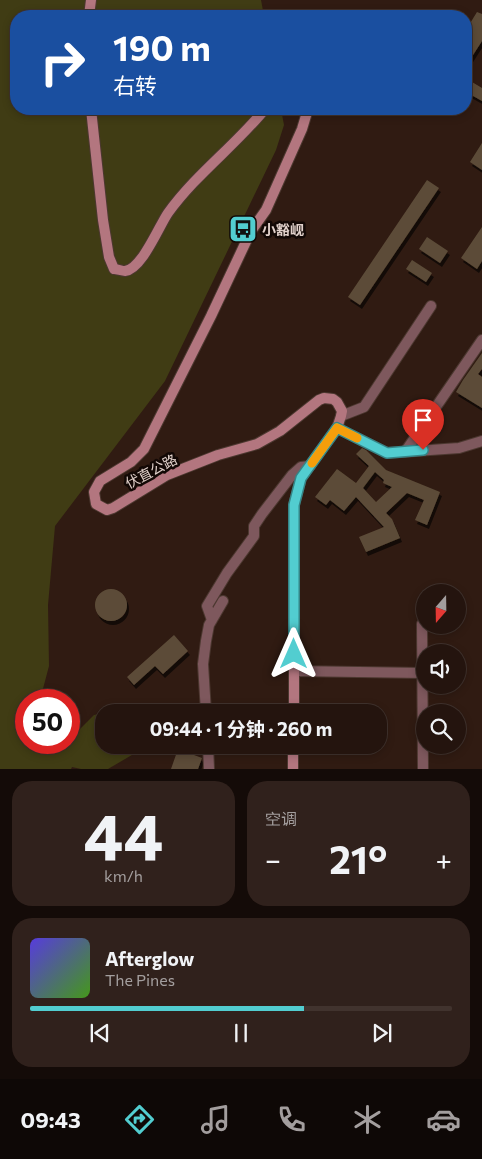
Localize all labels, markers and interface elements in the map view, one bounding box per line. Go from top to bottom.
text: 190 m [113,25,211,68]
icon: right [30,30,95,95]
text: 右转 [113,72,157,99]
bus stop icon: 小豁岘 [228,214,258,244]
place label: 小豁岘 [262,221,304,238]
pin [402,399,444,450]
icon: arrive [409,406,437,434]
street label: 伏直公路 [122,450,180,492]
north arrow [416,584,466,634]
map controls [416,584,466,754]
position arrow [267,627,319,679]
button: sound [416,644,466,694]
speed limit sign: 50 [15,689,80,754]
button: search [416,704,466,754]
text: 09:44 · 1 分钟 · 260 m [150,717,332,740]
text: 44 [84,794,163,873]
text: 空调 [265,809,297,828]
text: 21° [329,835,387,882]
text: − [265,842,281,876]
text: + [436,842,452,876]
text: km/h [104,866,143,885]
text: Afterglow [105,947,194,970]
text: The Pines [105,970,175,989]
icon: previous [86,1019,114,1047]
icon: pause [227,1019,255,1047]
icon: next [368,1019,396,1047]
icon: directions [122,1102,157,1137]
icon: music [198,1102,233,1137]
icon: phone [274,1102,309,1137]
icon: climate [350,1102,385,1137]
icon: car [426,1102,461,1137]
text: 09:43 [21,1106,81,1133]

